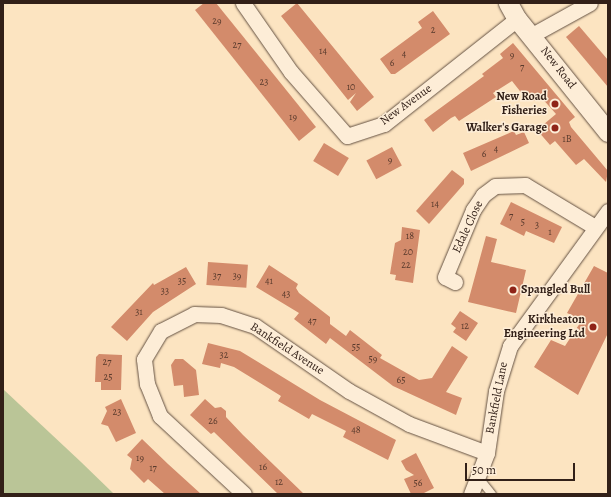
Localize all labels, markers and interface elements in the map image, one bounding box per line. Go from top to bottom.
house number: 29 [212,15,222,27]
house number: 2 [431,24,435,36]
house number: 27 [233,39,241,51]
street label: New Road [537,44,579,92]
house number: 14 [319,45,327,57]
house number: 4 [402,48,406,60]
house number: 9 [510,49,514,61]
house number: 6 [390,57,394,69]
house number: 7 [520,61,524,73]
house number: 23 [260,76,268,88]
house number: 10 [347,81,355,93]
street label: New Avenue [377,81,435,129]
place label: New Road Fisheries [496,90,547,118]
marker: New Road Fisheries [550,99,560,109]
house number: 19 [289,111,297,123]
place label: Walker's Garage [466,121,547,135]
marker: Walker's Garage [550,123,560,133]
house number: 1B [562,133,572,145]
house number: 4 [494,143,498,155]
house number: 6 [482,148,486,160]
house number: 9 [388,154,392,166]
house number: 14 [431,198,439,210]
street label: Edale Close [450,199,486,255]
house number: 7 [509,210,513,222]
house number: 5 [521,216,525,228]
house number: 3 [535,219,539,231]
house number: 1 [548,226,552,238]
house number: 18 [406,230,414,242]
house number: 20 [403,246,413,258]
house number: 22 [401,259,411,271]
house number: 37 [213,270,221,282]
house number: 39 [233,270,241,282]
house number: 35 [178,275,186,287]
house number: 41 [265,275,273,287]
place label: Spangled Bull [521,283,590,297]
house number: 33 [161,285,169,297]
marker: Spangled Bull [508,285,518,295]
house number: 43 [282,288,290,300]
house number: 31 [135,306,143,318]
place label: Kirkheaton Engineering Ltd [504,313,585,341]
house number: 47 [308,315,316,327]
street label: Bankfield Avenue [247,320,327,378]
house number: 12 [461,320,469,332]
marker: Kirkheaton Engineering Ltd [588,322,598,332]
house number: 55 [352,341,360,353]
house number: 32 [220,349,228,361]
house number: 59 [369,353,377,365]
house number: 27 [103,356,111,368]
street label: Bankfield Lane [483,361,511,435]
house number: 25 [103,371,113,383]
house number: 65 [397,374,405,386]
house number: 23 [113,406,121,418]
house number: 26 [208,415,218,427]
house number: 48 [351,424,361,436]
house number: 19 [136,452,144,464]
scale bar [467,455,577,481]
house number: 16 [259,461,267,473]
house number: 17 [149,462,157,474]
text: 50 m [472,462,496,478]
house number: 12 [275,476,283,488]
house number: 56 [414,477,422,489]

